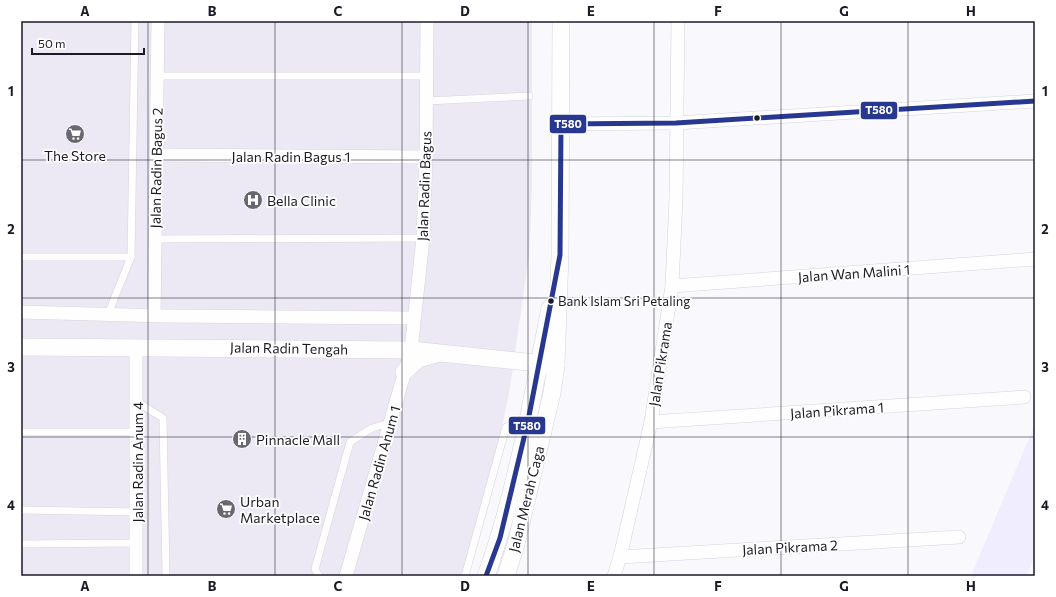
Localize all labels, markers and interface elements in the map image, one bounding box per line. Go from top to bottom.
text: A [80,3,90,19]
text: B [208,3,217,19]
text: C [334,3,343,19]
text: D [460,3,470,19]
text: E [587,3,595,19]
text: F [714,3,722,19]
text: G [839,3,849,19]
text: H [966,3,976,19]
scale bar [32,30,144,56]
text: 50 m [38,36,66,50]
text: 1 [8,83,14,99]
text: 1 [1042,83,1048,99]
line badge: T580 [860,101,898,120]
text: T580 [865,103,893,116]
street label: Jalan Radin Bagus 2 [146,107,166,228]
unlabelled marker [752,113,762,123]
line badge: T580 [549,114,587,134]
text: T580 [554,117,582,130]
supermarket icon: The Store [64,123,86,145]
street label: Jalan Radin Bagus [414,131,434,241]
place label: The Store [44,147,106,164]
street label: Jalan Radin Bagus 1 [232,148,350,165]
hospital icon: Bella Clinic [242,189,264,211]
place label: Bella Clinic [267,192,336,209]
text: 2 [7,221,15,237]
text: 2 [1041,221,1049,237]
street label: Jalan Wan Malini 1 [797,261,911,285]
place label: Bank Islam Sri Petaling [558,293,690,309]
marker: Bank Islam Sri Petaling [546,296,556,306]
street label: Jalan Pikrama [645,321,675,407]
street label: Jalan Radin Tengah [230,338,348,358]
text: 3 [7,359,15,375]
text: 3 [1041,359,1049,375]
street label: Jalan Pikrama 1 [790,398,884,422]
street label: Jalan Radin Anum 4 [129,401,146,522]
street label: Jalan Radin Anum 1 [355,404,403,522]
line badge: T580 [508,416,546,435]
text: T580 [513,419,541,432]
building icon: Pinnacle Mall [231,428,253,450]
place label: Pinnacle Mall [256,431,340,448]
street label: Jalan Merah Caga [505,444,547,554]
place label: Urban Marketplace [240,493,320,526]
text: 4 [7,497,15,513]
text: 4 [1041,497,1049,513]
supermarket icon: Urban Marketplace [215,498,237,520]
street label: Jalan Pikrama 2 [742,536,838,558]
text: A [80,578,90,594]
text: B [208,578,217,594]
text: C [334,578,343,594]
text: D [460,578,470,594]
text: E [587,578,595,594]
text: F [714,578,722,594]
text: G [839,578,849,594]
text: H [966,578,976,594]

